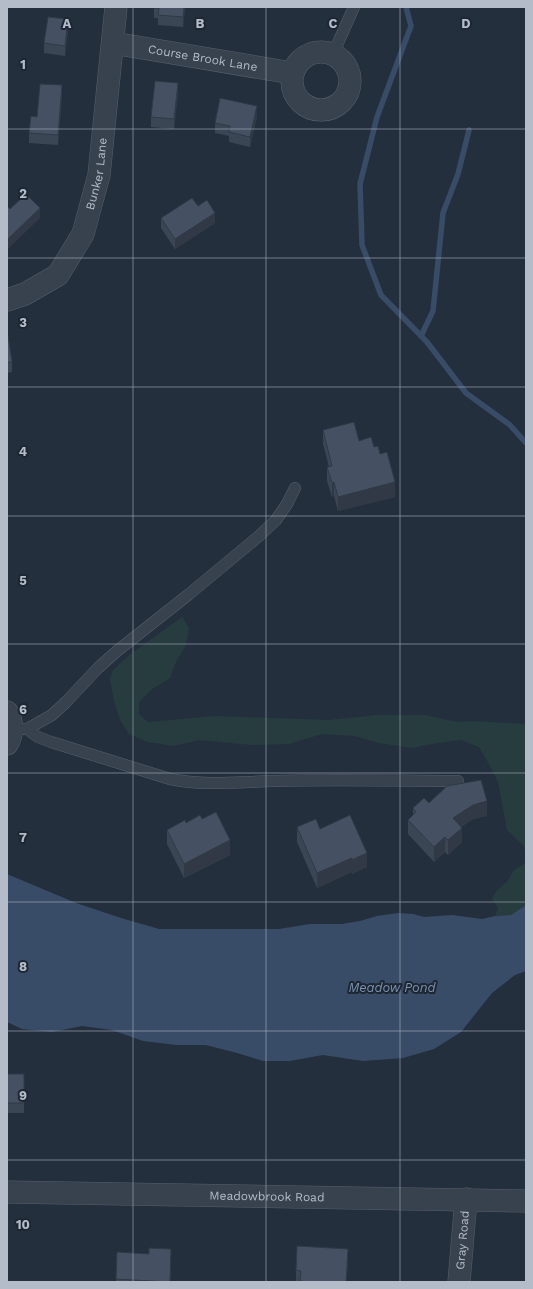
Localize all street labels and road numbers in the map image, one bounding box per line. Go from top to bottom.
street label: Course Brook Lane [147,42,259,74]
street label: Bunker Lane [83,137,110,211]
street label: Meadowbrook Road [209,1189,325,1205]
street label: Gray Road [453,1210,472,1270]

